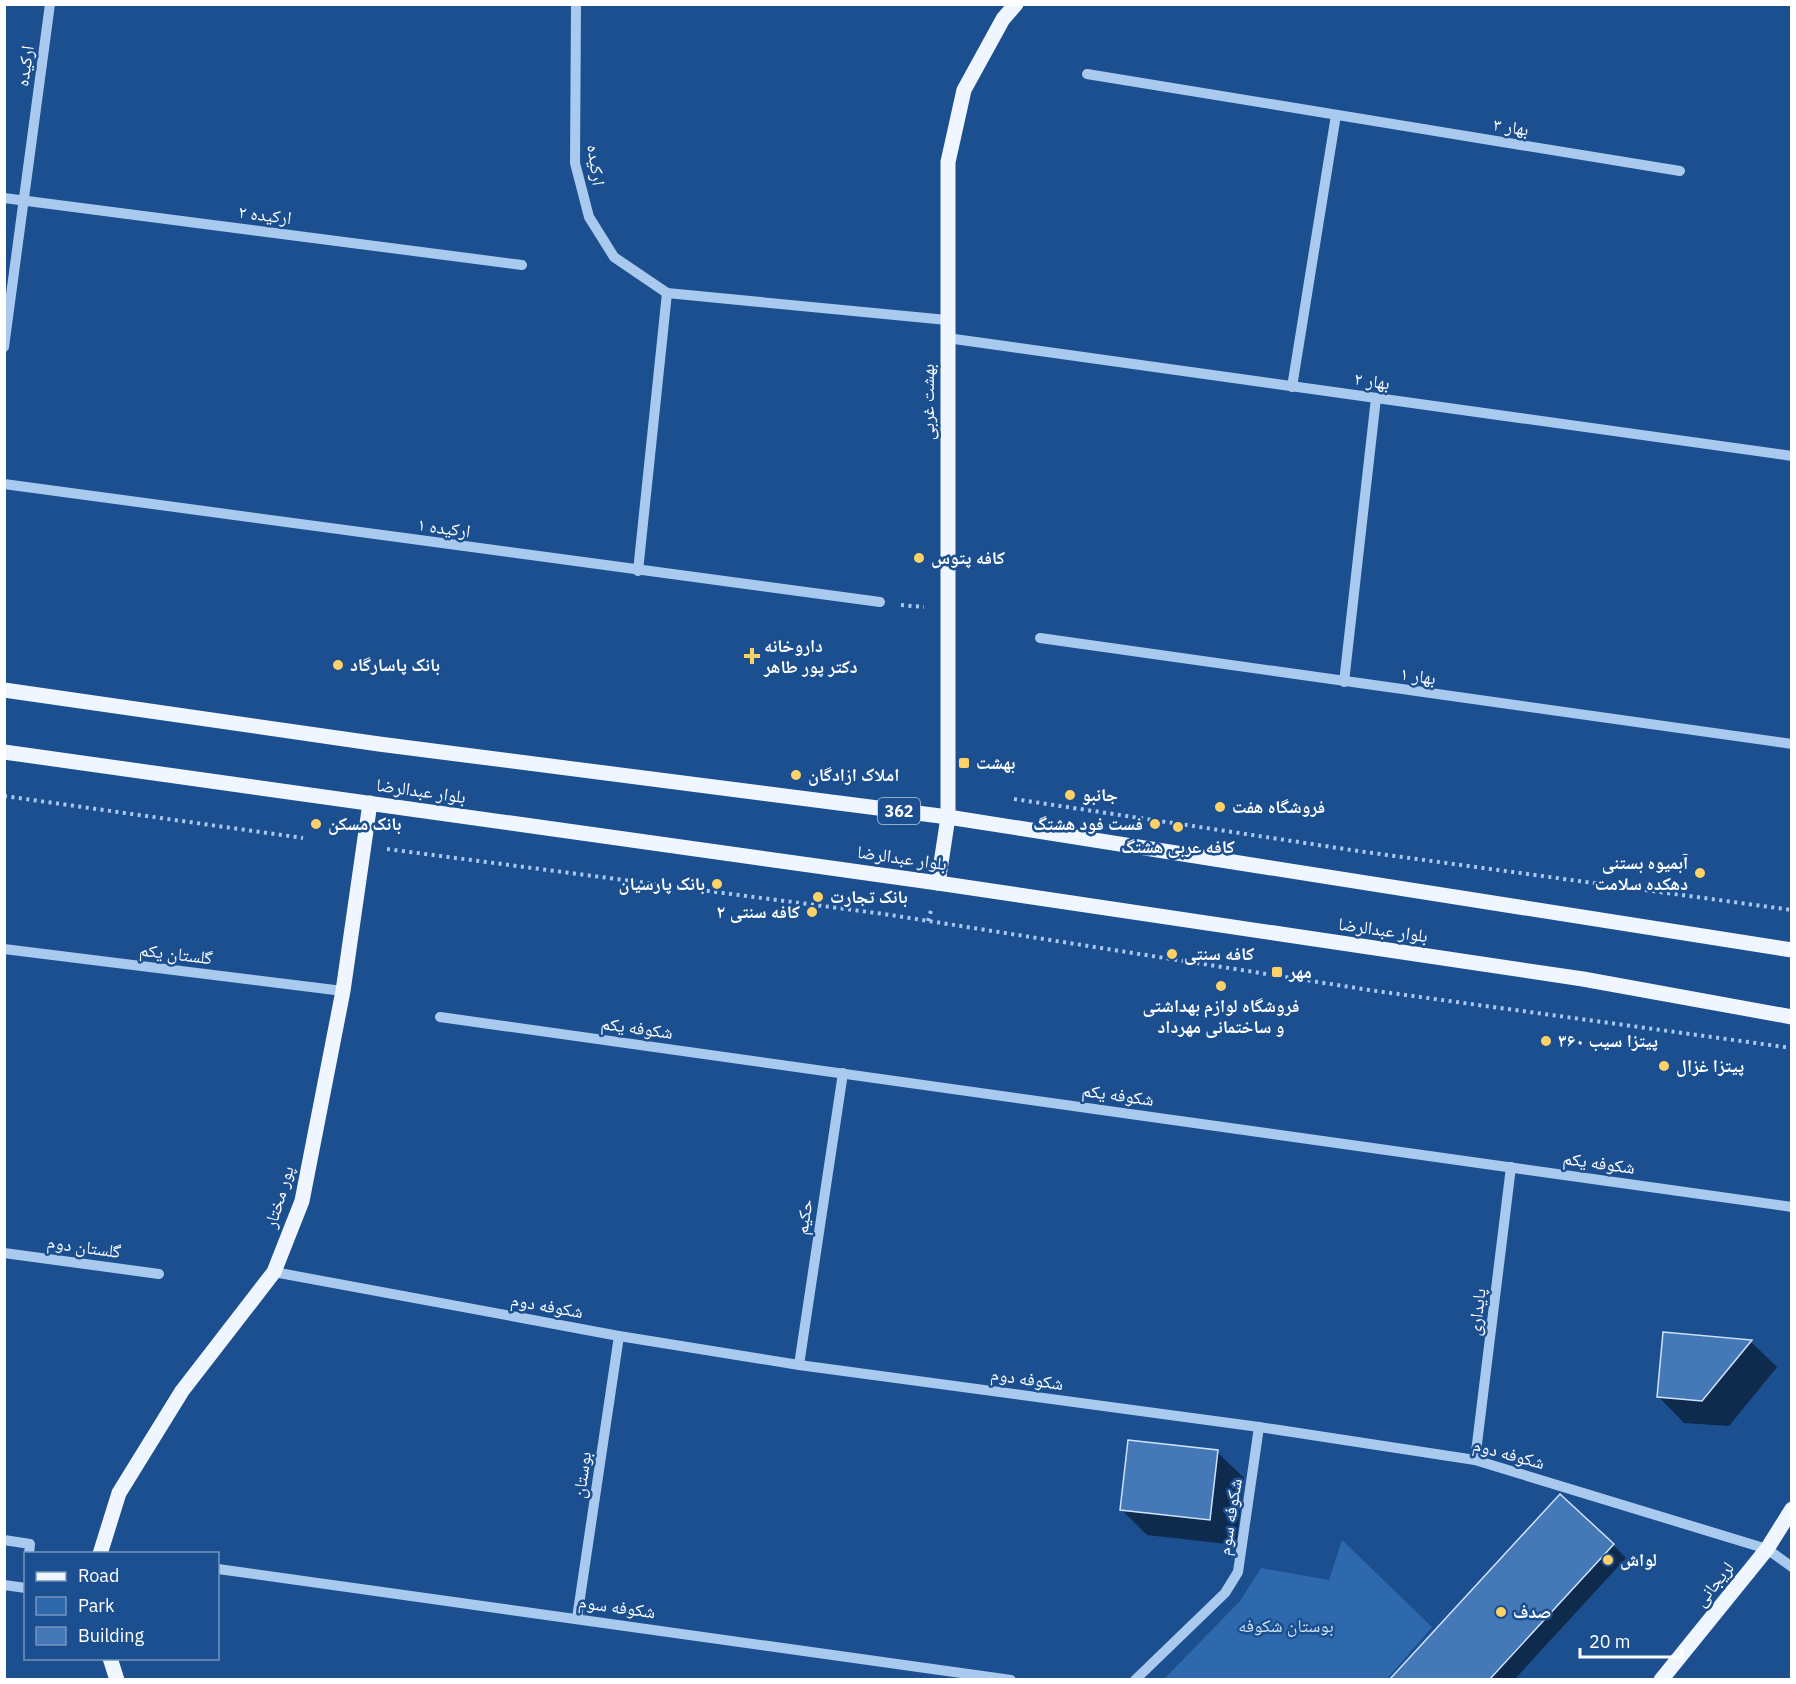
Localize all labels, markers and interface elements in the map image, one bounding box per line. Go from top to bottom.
street label: ارکیده [10,44,39,88]
street label: بهار ۳ [1492,112,1531,141]
street label: ارکیده [582,143,611,187]
street label: ارکیده ۲ [237,200,293,229]
street label: بهشت غربی [916,364,939,440]
street label: بهار ۲ [1353,367,1391,394]
street label: ارکیده ۱ [416,512,472,543]
place label: کافه پتوس [931,546,1005,569]
marker: کافه پتوس [912,551,926,565]
place label: داروخانه دکتر پور طاهر [763,634,858,678]
marker: داروخانه دکتر پور طاهر [745,649,759,663]
place label: بانک پاسارگاد [350,653,440,676]
marker: بانک پاسارگاد [331,658,345,672]
street label: بهار ۱ [1399,662,1437,689]
place label: بهشت [976,751,1015,774]
marker: بهشت [957,756,971,770]
place label: املاک ازادگان [808,763,899,786]
marker: املاک ازادگان [789,768,803,782]
street label: بلوار عبدالرضا [375,773,467,808]
place label: جانبو [1082,783,1118,806]
marker: جانبو [1063,788,1077,802]
place label: فروشگاه هفت [1232,795,1325,818]
road number: 362 [878,798,920,824]
marker: فروشگاه هفت [1213,800,1227,814]
place label: بانک مسکن [328,812,401,835]
place label: فست فود هشتگ [1033,812,1143,835]
marker: بانک مسکن [309,817,323,831]
marker: فست فود هشتگ [1148,817,1162,831]
marker: کافه عربی هشتگ [1171,820,1185,834]
place label: کافه عربی هشتگ [1121,835,1235,858]
street label: بلوار عبدالرضا [856,840,948,875]
place label: آبمیوه بستنی دهکده سلامت [1595,851,1688,895]
marker: آبمیوه بستنی دهکده سلامت [1693,866,1707,880]
place label: بانک پارسیان [619,872,705,895]
marker: بانک پارسیان [710,877,724,891]
place label: بانک تجارت [830,885,908,908]
marker: بانک تجارت [811,890,825,904]
place label: کافه سنتی ۲ [717,900,800,923]
marker: کافه سنتی ۲ [805,905,819,919]
street label: بلوار عبدالرضا [1337,912,1429,947]
street label: گلستان یکم [138,938,215,970]
place label: کافه سنتی [1184,942,1254,965]
marker: کافه سنتی [1165,947,1179,961]
place label: مهر [1288,960,1312,983]
marker: مهر [1270,965,1284,979]
marker: فروشگاه لوازم بهداشتی و ساختمانی مهرداد [1214,979,1228,993]
place label: فروشگاه لوازم بهداشتی و ساختمانی مهرداد [1142,994,1300,1038]
street label: شکوفه یکم [599,1011,675,1045]
place label: پیتزا سیب ٣۶٠ [1558,1029,1658,1052]
marker: پیتزا سیب ٣۶٠ [1539,1034,1553,1048]
place label: پیتزا غزال [1676,1054,1744,1077]
marker: پیتزا غزال [1657,1059,1671,1073]
street label: شکوفه یکم [1080,1078,1156,1112]
street label: شکوفه یکم [1561,1146,1637,1180]
street label: پور مختار [258,1163,299,1232]
street label: حکیم [789,1197,819,1237]
street label: گلستان دوم [46,1230,123,1264]
street label: پایداری [1462,1287,1491,1337]
street label: شکوفه دوم [509,1288,585,1324]
street label: شکوفه دوم [989,1362,1065,1396]
street label: شکوفه دوم [1471,1433,1547,1475]
street label: بوستان [567,1450,596,1500]
street label: شکوفه سوم [1212,1477,1248,1557]
place label: لواش [1620,1548,1657,1571]
legend [24,1552,219,1660]
marker: لواش [1601,1553,1615,1567]
street label: لریجانی [1689,1557,1739,1611]
text: Road [78,1564,119,1587]
street label: شکوفه سوم [577,1590,657,1624]
text: Park [78,1594,115,1617]
place label: صدف [1513,1600,1551,1623]
marker: صدف [1494,1605,1508,1619]
park label: بوستان شکوفه [1238,1614,1334,1637]
scale bar [1580,1621,1682,1659]
text: Building [78,1624,145,1647]
text: 20 m [1589,1630,1631,1653]

